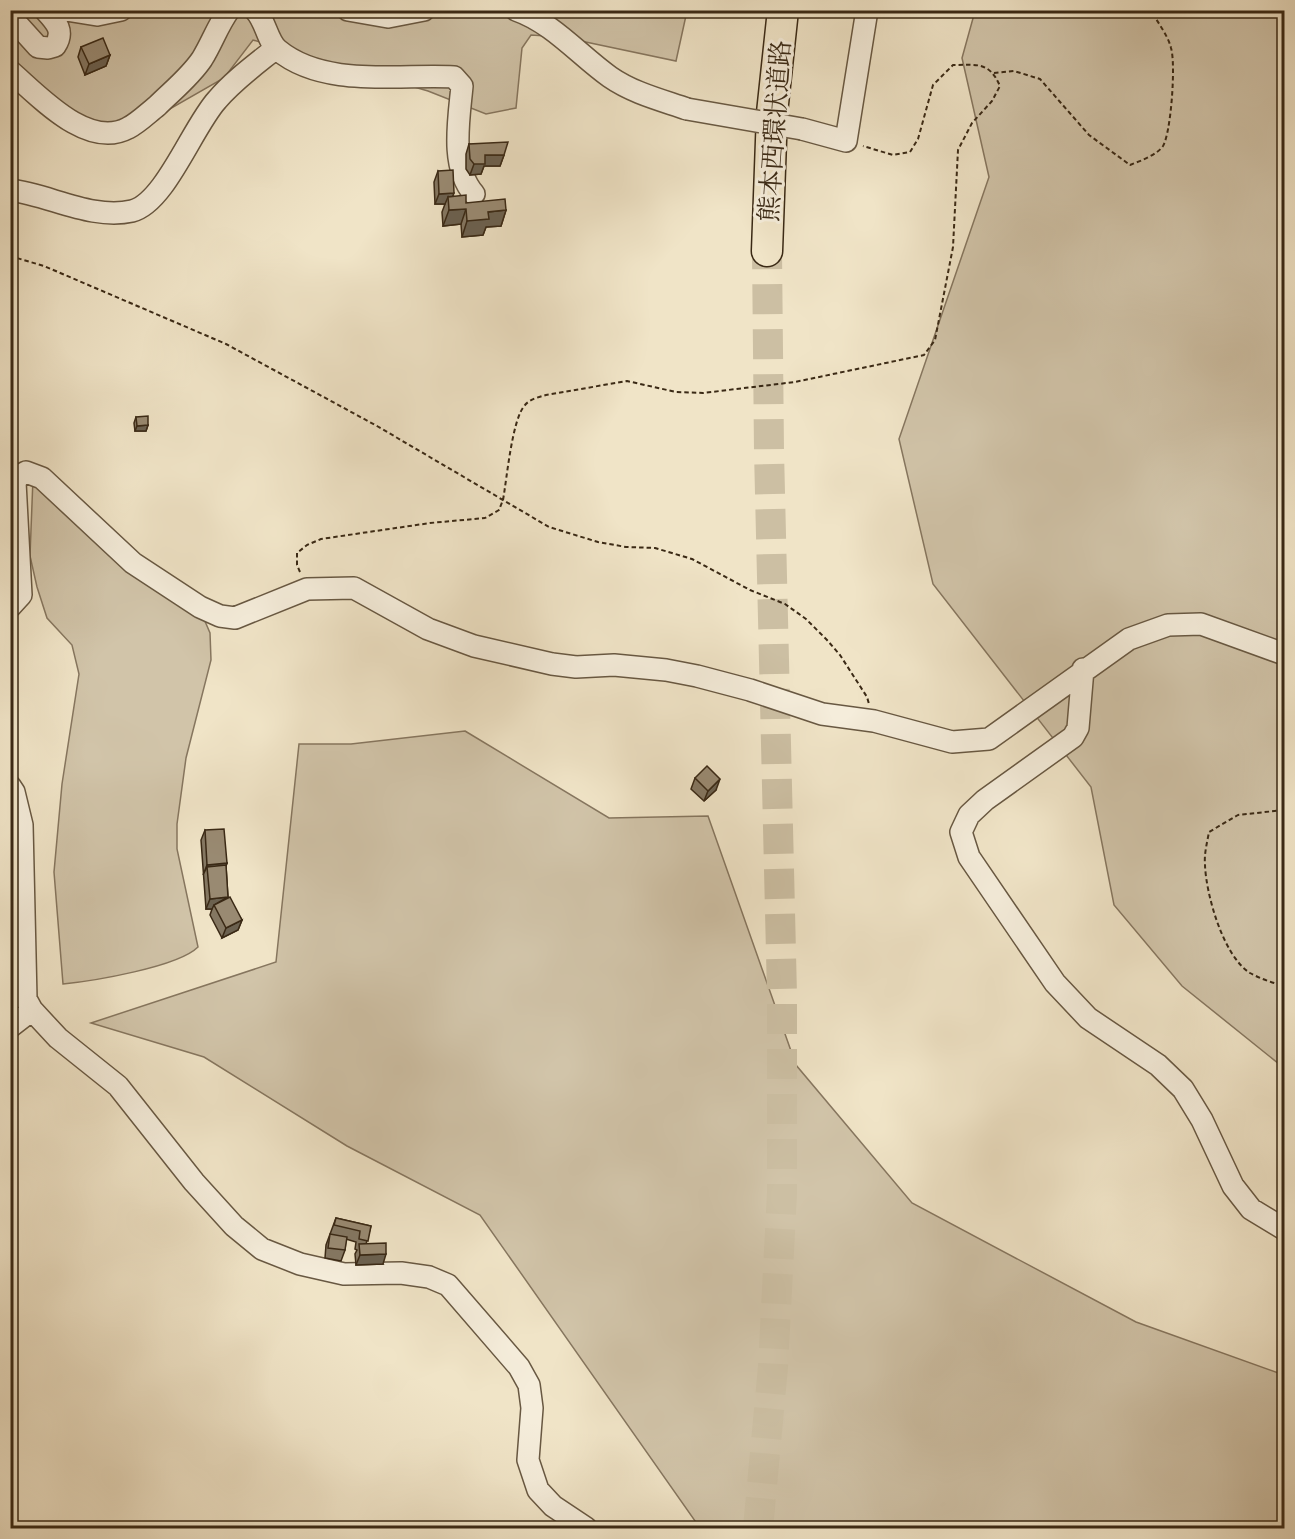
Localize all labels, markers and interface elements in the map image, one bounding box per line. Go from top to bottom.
street label: 熊本西環状道路 [751,39,799,223]

